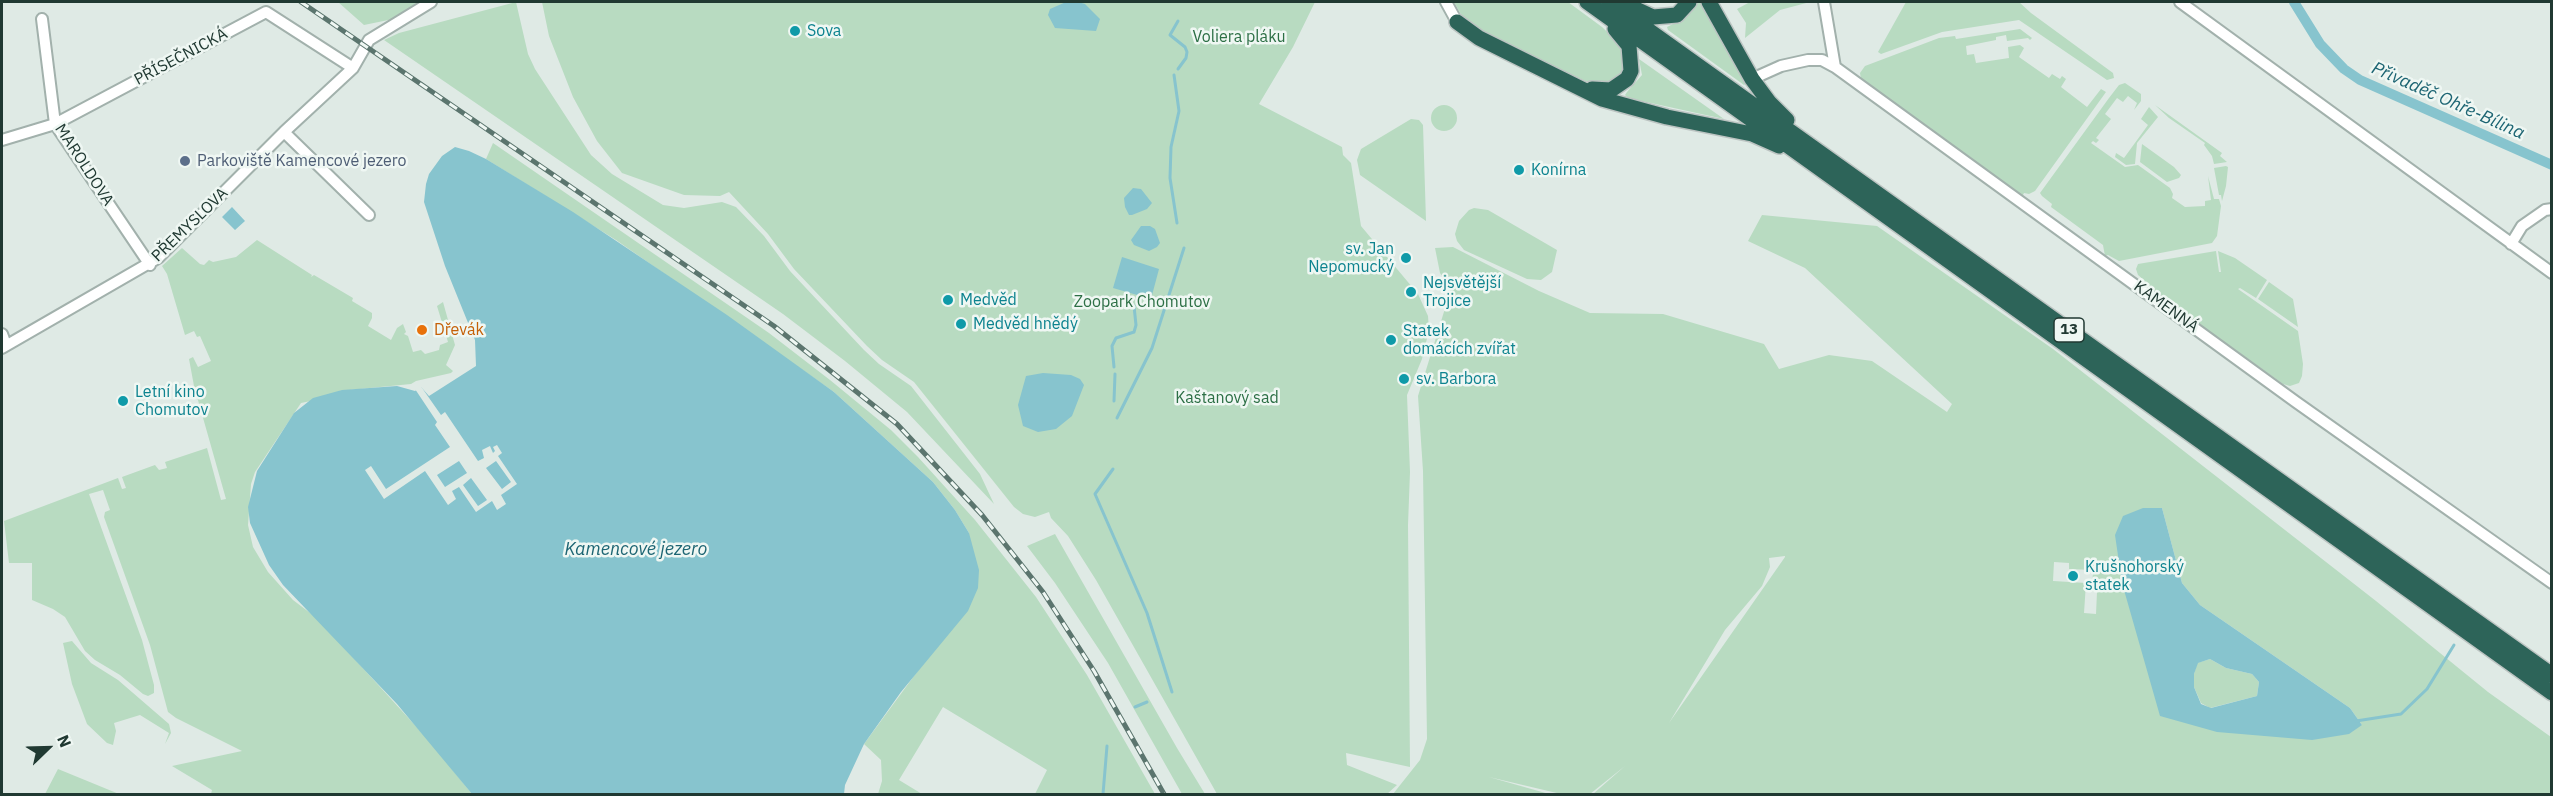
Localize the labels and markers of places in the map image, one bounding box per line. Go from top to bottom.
place label: Sova [807,21,841,41]
marker: Sova [788,24,802,38]
place label: Parkoviště Kamencové jezero [197,151,406,171]
marker: Parkoviště Kamencové jezero [178,154,192,168]
place label: Konírna [1531,160,1586,180]
marker: Konírna [1512,163,1526,177]
place label: sv. Jan Nepomucký [1308,239,1394,277]
marker: sv. Jan Nepomucký [1399,251,1413,265]
place label: Nejsvětější Trojice [1423,273,1501,311]
marker: Nejsvětější Trojice [1404,285,1418,299]
place label: Medvěd [960,290,1017,310]
marker: Medvěd [941,293,955,307]
place label: Medvěd hnědý [973,314,1078,334]
marker: Medvěd hnědý [954,317,968,331]
place label: Dřevák [434,320,484,340]
place label: Statek domácích zvířat [1403,321,1516,359]
marker: Dřevák [415,323,429,337]
marker: Statek domácích zvířat [1384,333,1398,347]
place label: sv. Barbora [1416,369,1496,389]
marker: sv. Barbora [1397,372,1411,386]
place label: Letní kino Chomutov [135,382,208,420]
marker: Letní kino Chomutov [116,394,130,408]
place label: Krušnohorský statek [2085,557,2184,595]
marker: Krušnohorský statek [2066,569,2080,583]

